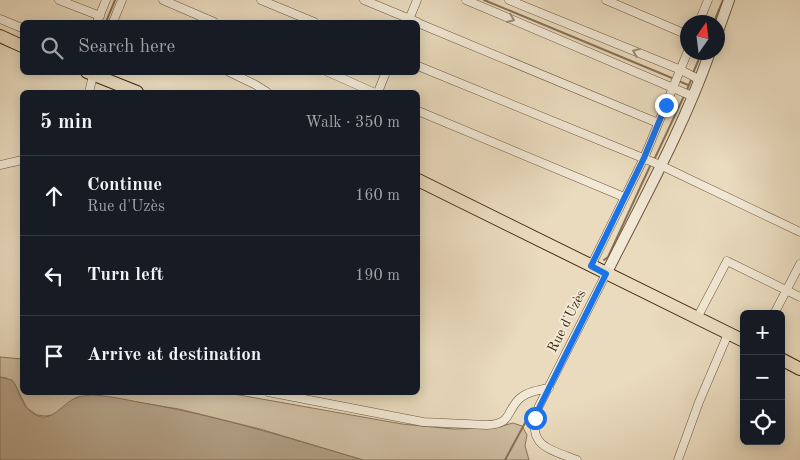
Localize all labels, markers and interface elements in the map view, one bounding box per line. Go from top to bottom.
one-way arrow [506,13,515,24]
north arrow [680,15,725,60]
search box [20,20,420,75]
icon: search [38,34,66,62]
text: Search here [78,38,175,57]
one-way arrow [632,47,641,58]
route end [655,94,678,117]
text: 5 min [40,112,93,133]
text: Walk · 350 m [305,115,400,131]
text: Continue [87,176,162,195]
icon: ahead [40,182,68,210]
text: 160 m [355,188,400,204]
text: Rue d'Uzès [87,199,165,215]
icon: left [40,262,68,290]
text: Turn left [87,266,164,285]
text: 190 m [355,268,400,284]
street label: Rue d'Uzès [545,287,589,355]
map controls [740,310,785,445]
button: + [740,310,785,355]
icon: arrive [40,342,68,370]
text: Arrive at destination [87,346,261,365]
button: − [740,355,785,400]
button: locate [740,400,785,445]
route start [524,407,547,430]

